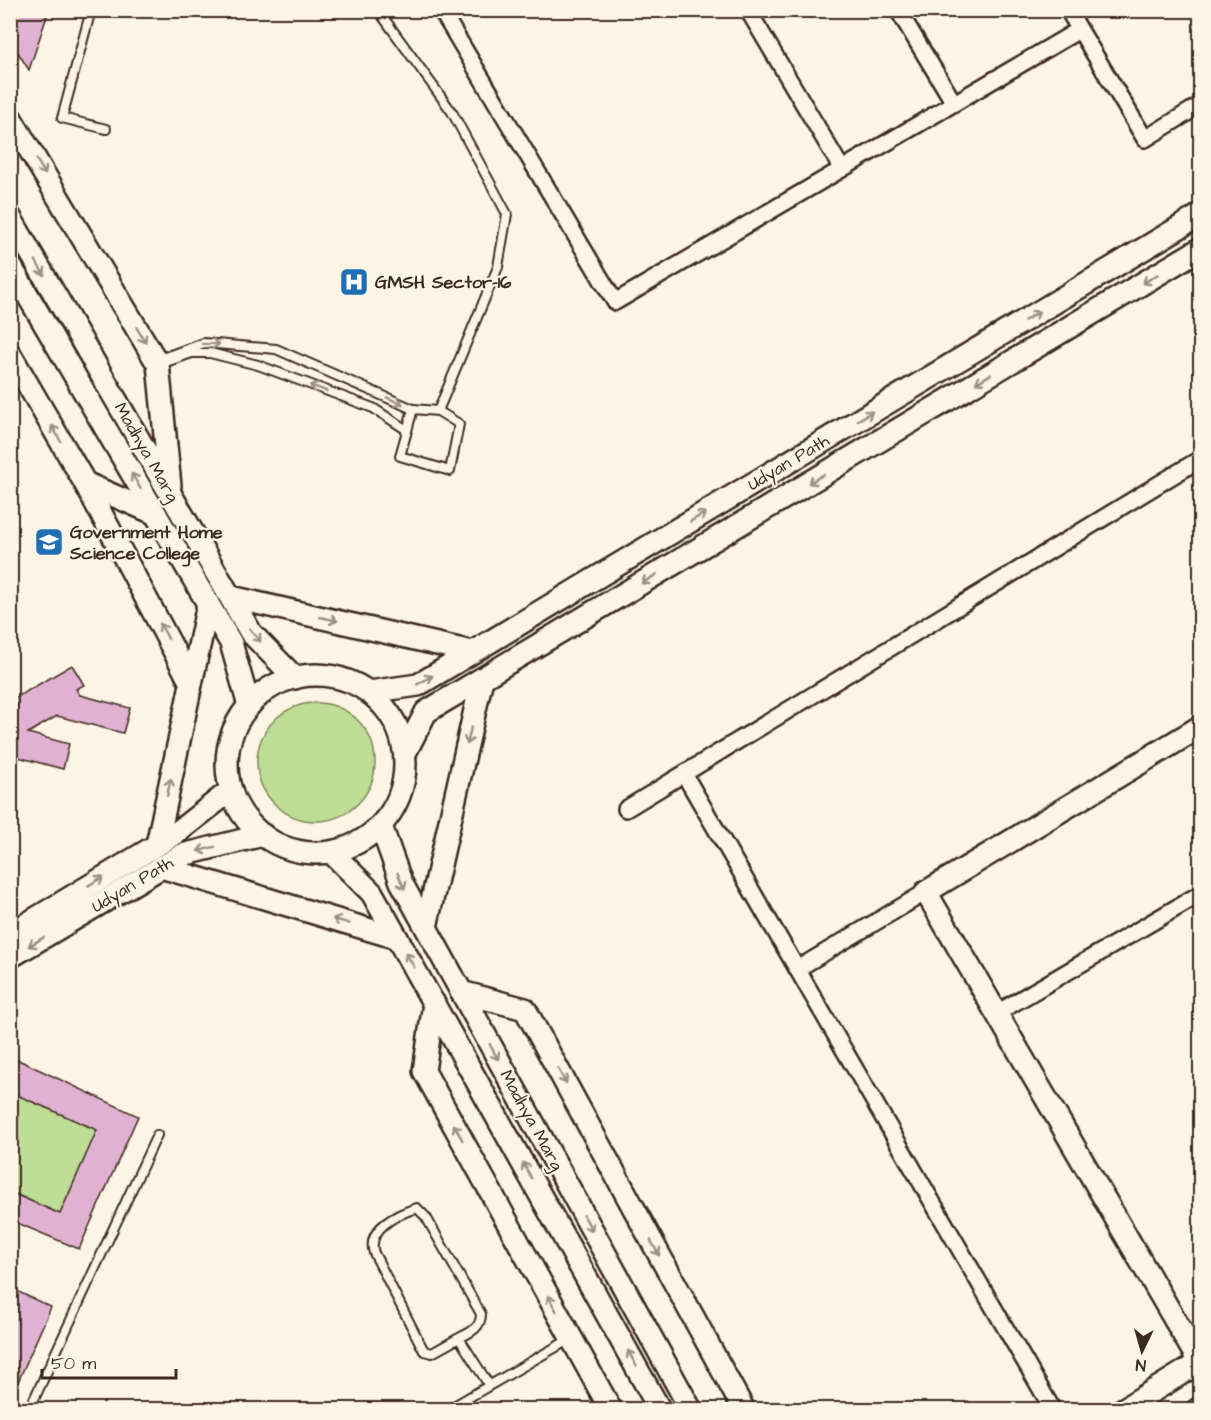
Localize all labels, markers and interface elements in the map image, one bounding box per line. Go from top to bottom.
one-way arrow [35,158,47,175]
one-way arrow [34,259,46,276]
hospital icon: GMSH Sector-16 [338,266,370,298]
place label: GMSH Sector-16 [375,270,512,295]
one-way arrow [1142,273,1159,285]
one-way arrow [1023,309,1040,321]
one-way arrow [135,326,147,343]
one-way arrow [201,338,221,350]
one-way arrow [975,373,992,385]
one-way arrow [309,382,328,393]
one-way arrow [385,396,404,407]
street label: Madhya Marg [107,398,185,507]
one-way arrow [856,410,873,422]
one-way arrow [50,425,62,442]
street label: Udyan Path [743,428,834,498]
one-way arrow [130,473,142,490]
one-way arrow [808,474,825,486]
one-way arrow [689,510,706,522]
place label: Government Home Science College [69,520,223,567]
school or university icon: Government Home Science College [33,526,65,558]
one-way arrow [641,574,658,586]
one-way arrow [319,614,338,626]
one-way arrow [158,623,169,641]
one-way arrow [248,627,261,643]
one-way arrow [416,674,434,685]
one-way arrow [463,726,475,745]
one-way arrow [164,778,175,798]
one-way arrow [197,843,216,855]
street label: Udyan Path [87,850,178,920]
one-way arrow [396,871,407,889]
one-way arrow [87,875,104,887]
one-way arrow [332,915,351,926]
one-way arrow [28,936,45,948]
one-way arrow [404,952,416,969]
one-way arrow [488,1043,500,1060]
street label: Madhya Marg [493,1065,570,1176]
one-way arrow [557,1067,568,1085]
one-way arrow [452,1124,463,1142]
one-way arrow [521,1162,533,1179]
one-way arrow [583,1213,594,1231]
one-way arrow [650,1238,661,1256]
one-way arrow [546,1295,558,1312]
north arrow [1112,1321,1172,1381]
scale bar [42,1342,176,1380]
one-way arrow [626,1350,637,1368]
text: 50 m [51,1351,96,1376]
text: N [1135,1354,1147,1376]

